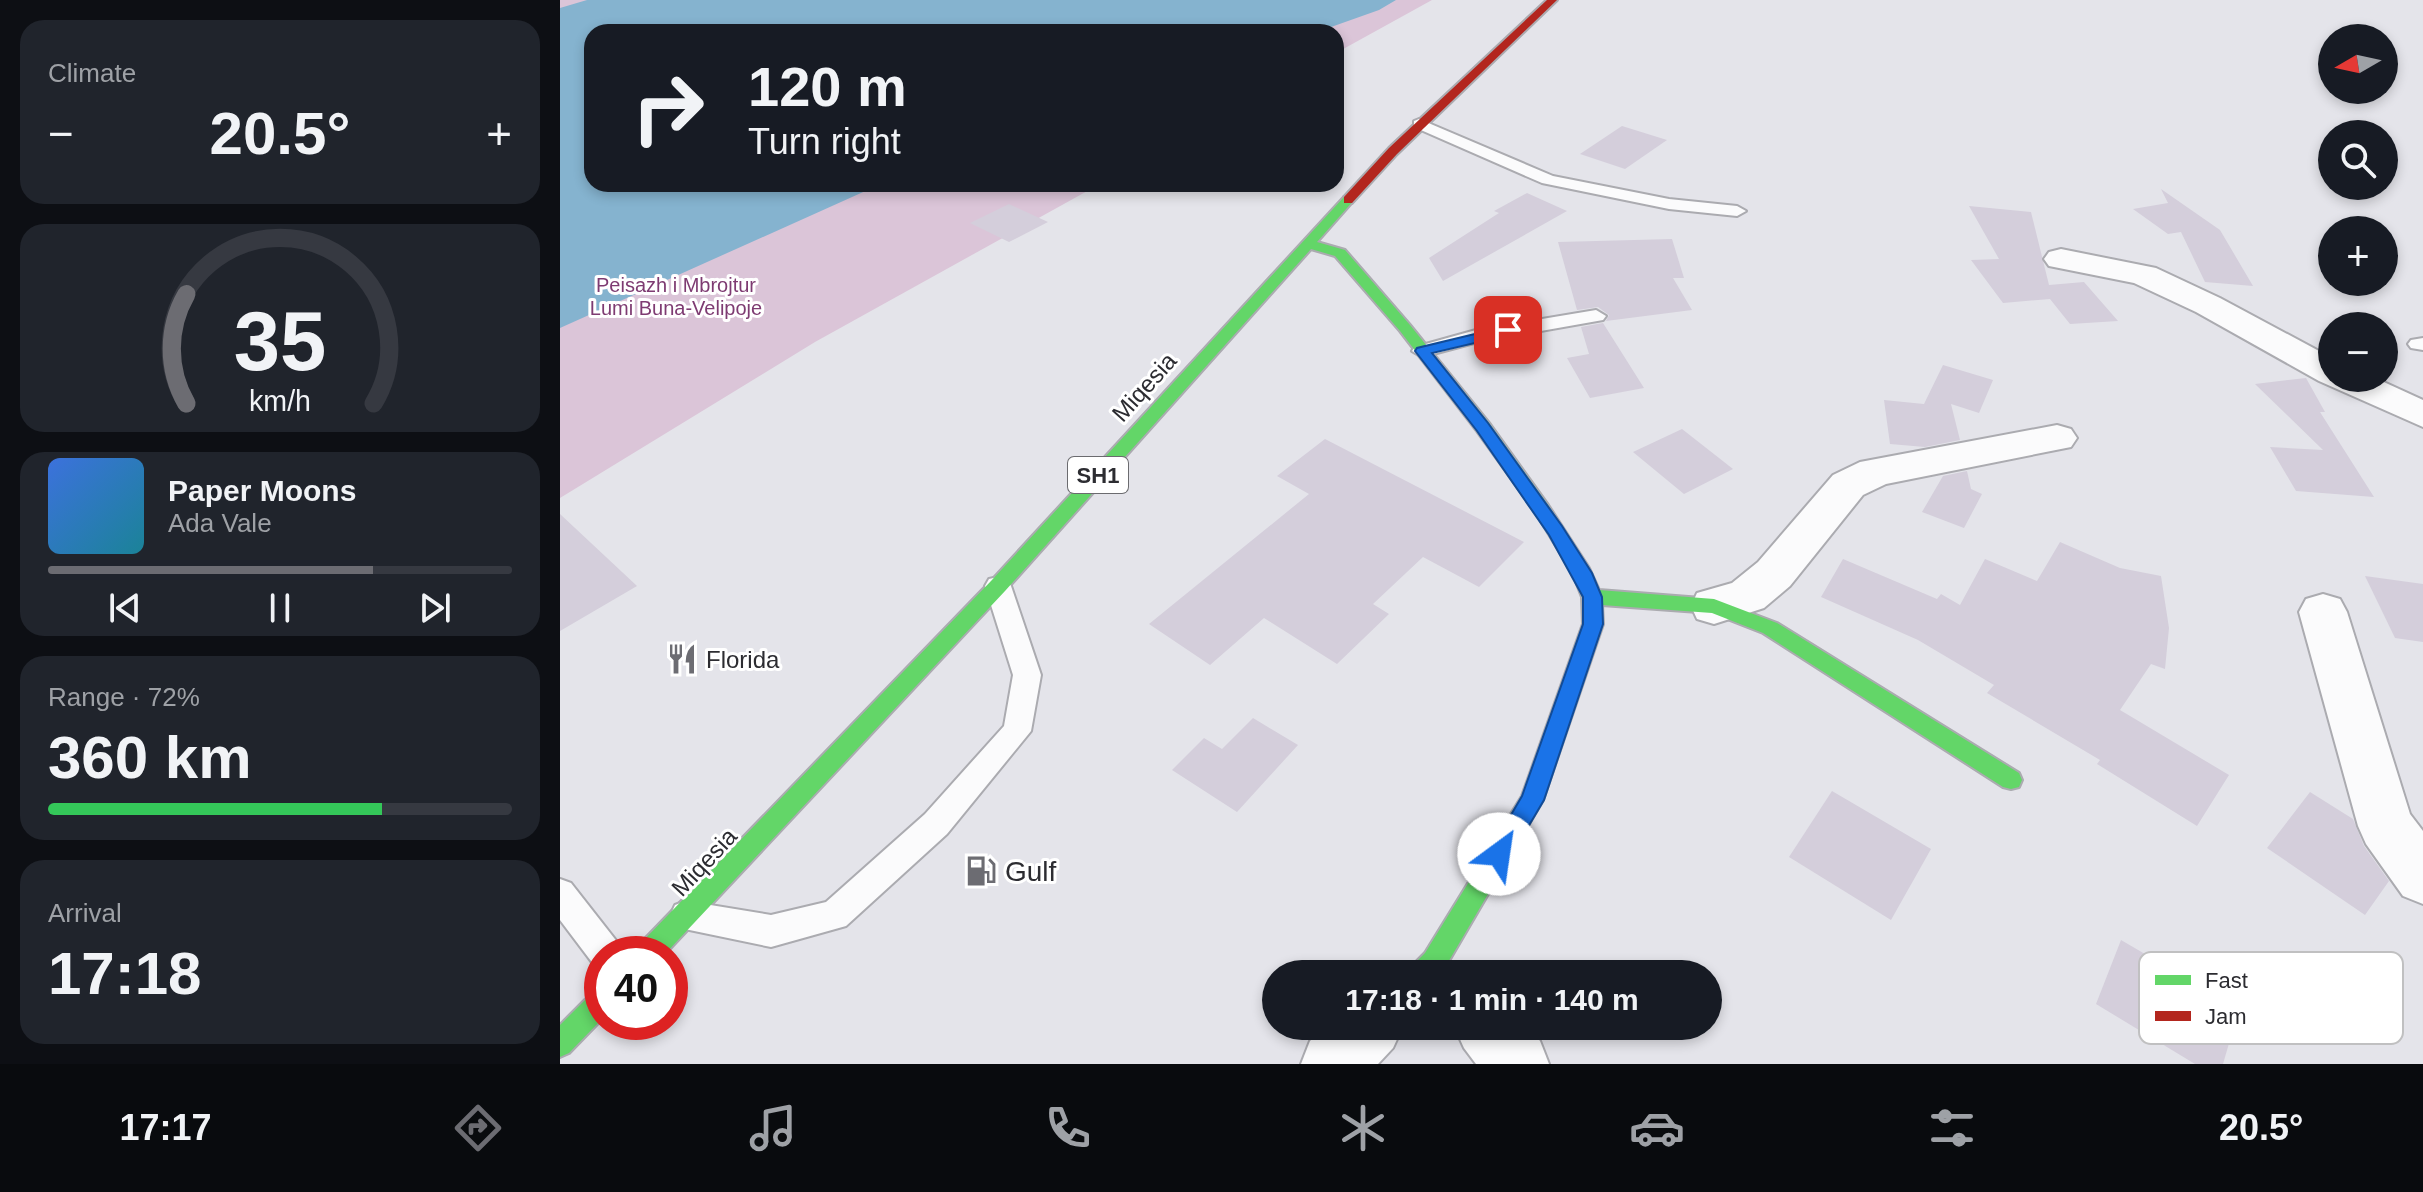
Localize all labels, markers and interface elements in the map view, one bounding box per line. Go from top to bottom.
north arrow [2318,24,2398,104]
map controls [2318,24,2398,392]
text: 120 m [748,55,907,118]
icon: right [616,56,720,160]
text: Climate [48,58,136,88]
text: 20.5° [210,100,350,167]
text: − [48,109,74,158]
text: + [486,109,512,158]
button: search [2318,120,2398,200]
text: Turn right [748,121,901,162]
button: + [2318,216,2398,296]
park label: Peisazh i Mbrojtur Lumi Buna-Velipoje [590,274,762,319]
text: 35 [234,295,326,388]
pin [1474,296,1542,364]
icon: arrive [1486,308,1530,352]
button: − [2318,312,2398,392]
street label: Miqesia [1106,347,1182,427]
text: km/h [249,385,311,417]
road number: SH1 [1068,457,1128,493]
text: Paper Moons [168,474,356,507]
text: Ada Vale [168,508,272,538]
icon: previous [103,586,147,630]
icon: pause [258,586,302,630]
icon: next [413,586,457,630]
restaurant icon: Florida [665,642,699,676]
place label: Florida [706,646,780,673]
text: Range · 72% [48,682,200,712]
text: 360 km [48,724,252,791]
position arrow [1457,812,1541,896]
street label: Miqesia [666,822,743,901]
fuel station icon: Gulf [964,854,998,888]
place label: Gulf [1005,856,1057,887]
text: Arrival [48,898,122,928]
speed limit sign: 40 [584,936,688,1040]
text: 17:18 [48,940,201,1007]
legend [2139,952,2403,1044]
text: Fast [2205,968,2248,993]
text: 17:18 · 1 min · 140 m [1345,983,1639,1016]
text: Jam [2205,1004,2247,1029]
icon: directions [450,1100,506,1156]
icon: music [745,1100,801,1156]
icon: phone [1040,1100,1096,1156]
icon: climate [1335,1100,1391,1156]
icon: car [1629,1100,1685,1156]
icon: filters [1924,1100,1980,1156]
text: 17:17 [119,1107,211,1148]
text: 20.5° [2219,1107,2304,1148]

